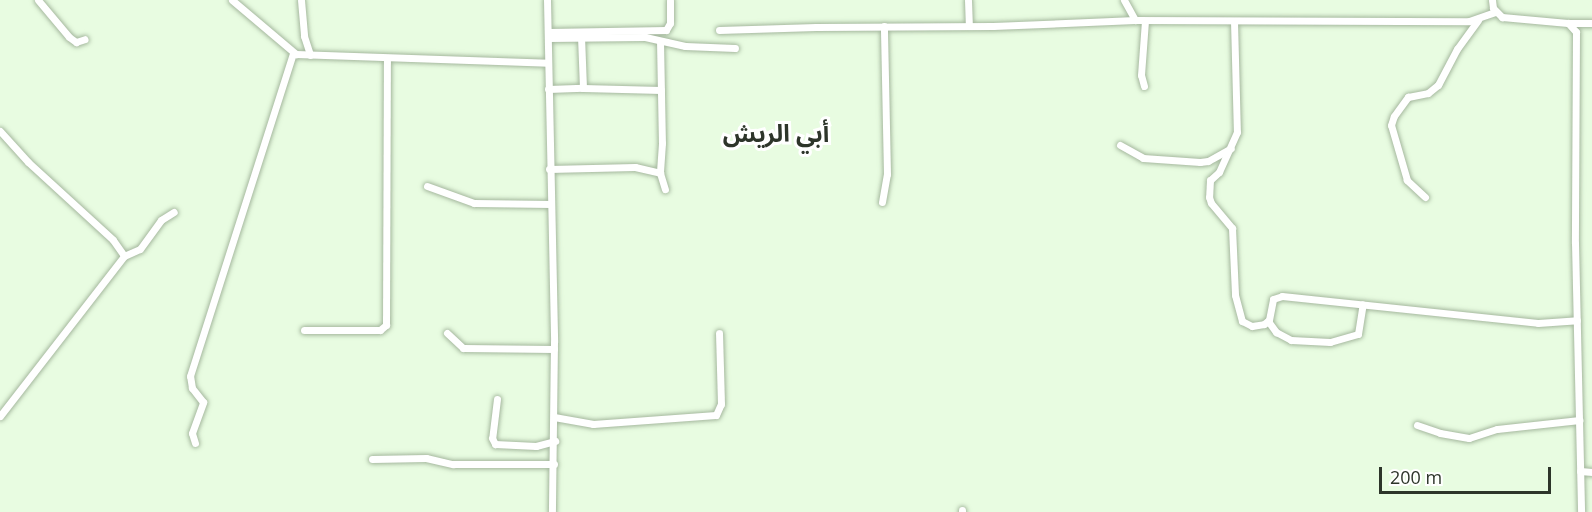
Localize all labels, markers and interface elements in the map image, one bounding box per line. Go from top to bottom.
district label: أبي الريش [723,119,829,147]
scale bar [1382,455,1554,493]
text: 200 m [1390,465,1442,489]

